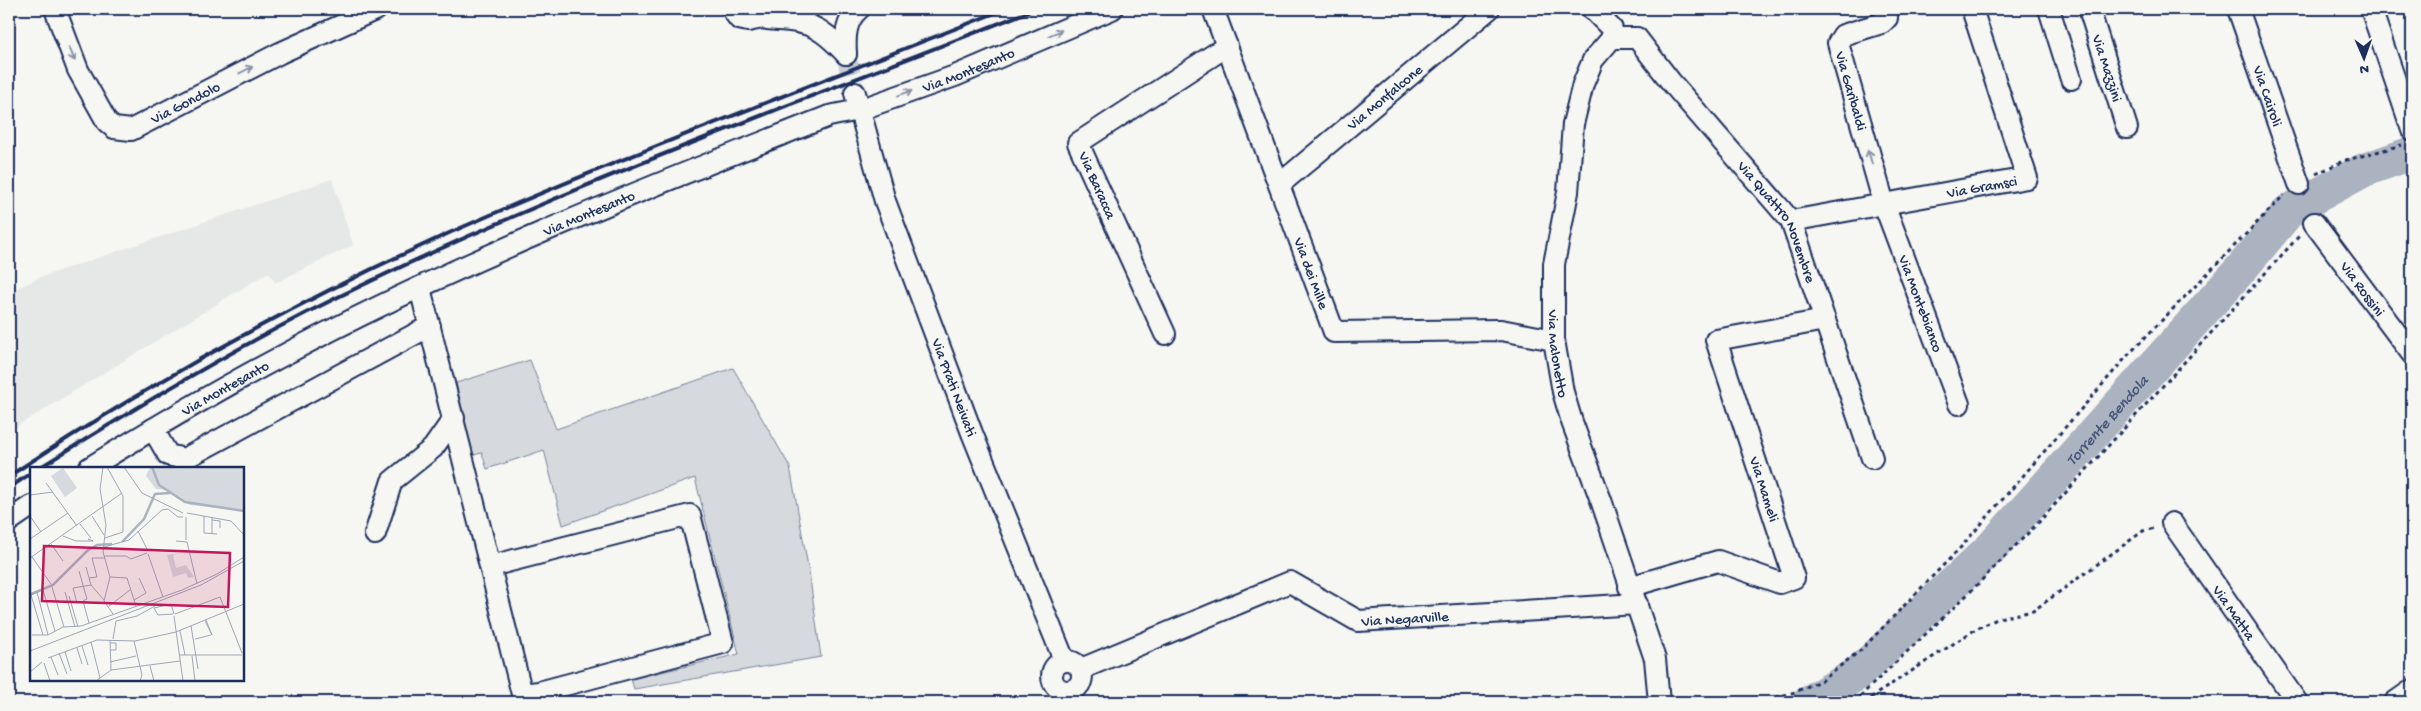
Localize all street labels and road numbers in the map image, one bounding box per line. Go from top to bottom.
street label: Via Mazzini [2087,32,2125,104]
street label: Via Montesanto [920,45,1018,98]
street label: Via Garibaldi [1830,49,1870,133]
street label: Via Monfalcone [1343,61,1427,136]
street label: Via Cairoli [2247,63,2285,129]
street label: Via Gondolo [147,78,224,130]
street label: Via Baracca [1073,149,1119,223]
street label: Via Quattro Novembre [1732,157,1819,286]
street label: Via Gramsci [1945,173,2019,204]
street label: Via Montesanto [540,187,638,242]
street label: Via dei Mille [1288,235,1332,312]
street label: Via Montebianco [1893,252,1946,355]
street label: Via Rossini [2335,258,2388,321]
street label: Via Malonetto [1543,309,1571,400]
street label: Via Prati Neivati [926,335,980,440]
street label: Via Montesanto [178,357,273,422]
street label: Via Mameli [1744,454,1782,524]
street label: Via Matta [2207,582,2259,645]
street label: Via Negarville [1360,608,1450,632]

